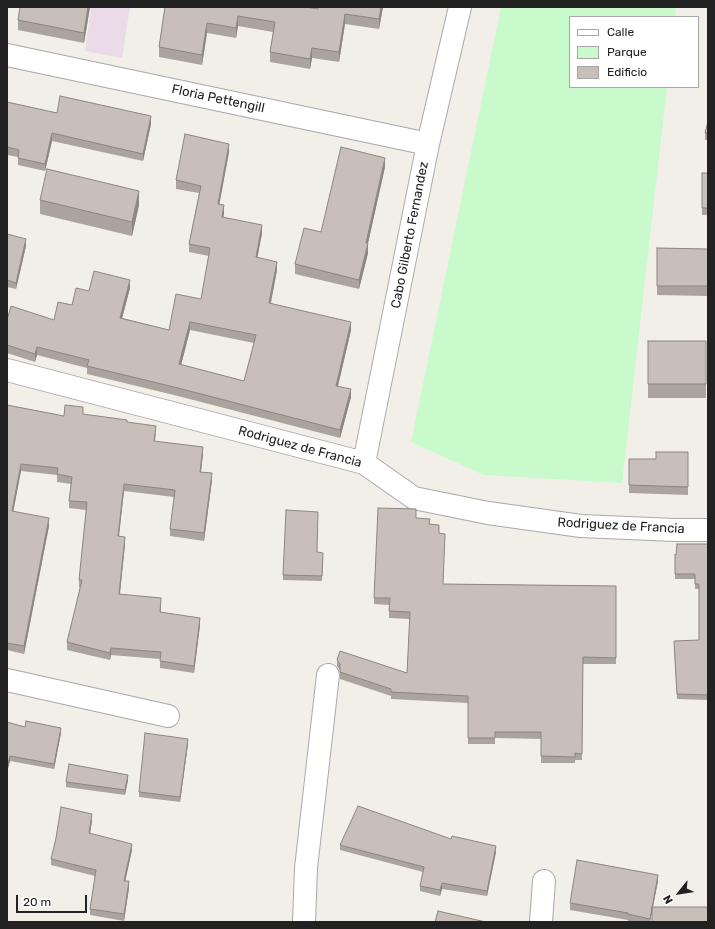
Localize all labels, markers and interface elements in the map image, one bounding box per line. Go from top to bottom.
legend [569,16,699,88]
text: Calle [607,25,634,39]
text: Parque [607,45,647,59]
text: Edificio [607,65,647,79]
street label: Floria Pettengill [170,82,266,116]
street label: Cabo Gilberto Fernandez [388,160,432,310]
street label: Rodriguez de Francia [236,423,364,471]
street label: Rodriguez de Francia [557,515,685,537]
north arrow [659,873,699,913]
scale bar [18,887,89,913]
text: N [661,893,676,906]
text: 20 m [23,895,51,909]

